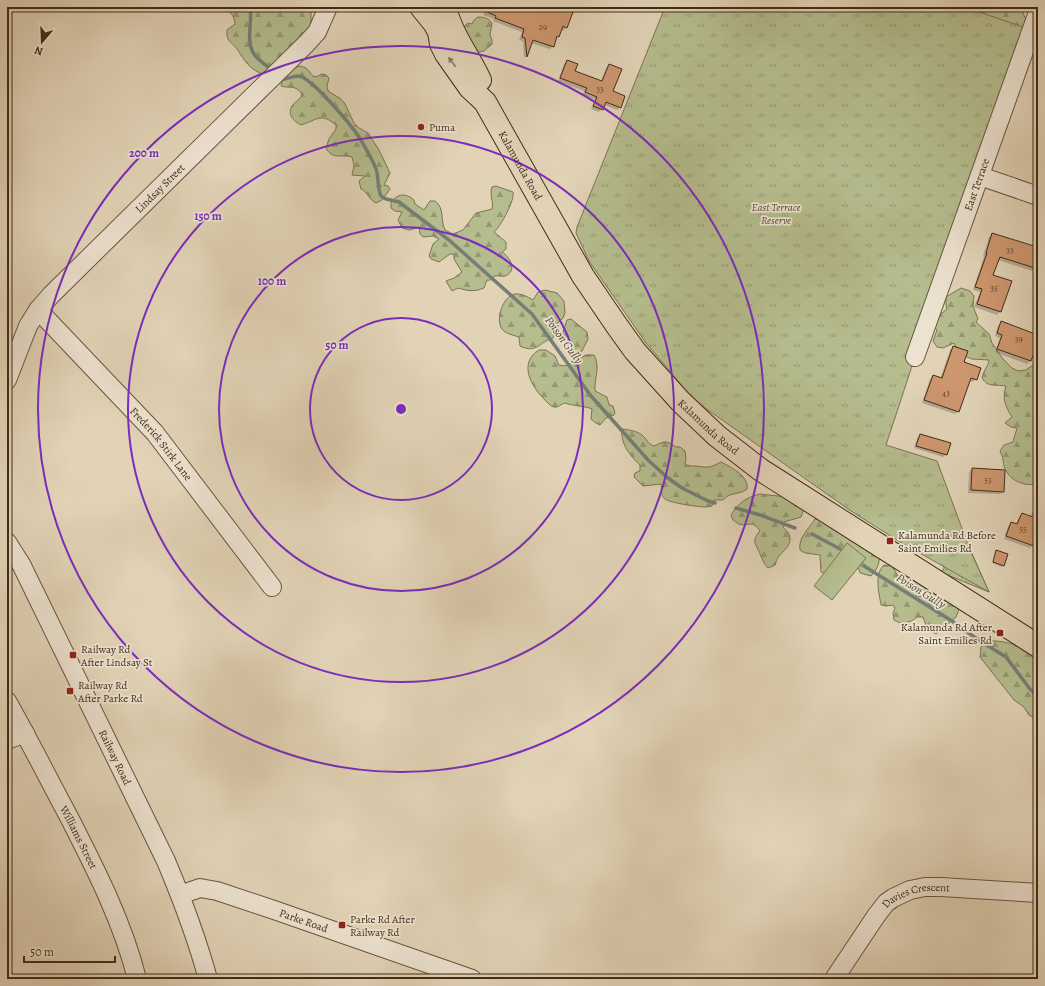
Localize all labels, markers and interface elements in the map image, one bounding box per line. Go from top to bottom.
house number: 29 [539,21,547,33]
north arrow [22,22,62,62]
text: N [33,43,45,59]
one-way arrow [448,56,456,67]
house number: 33 [596,83,604,95]
place label: Puma [429,120,456,135]
marker: Puma [416,122,426,132]
street label: Kalamunda Road [495,128,546,203]
text: 200 m [129,145,159,161]
street label: East Terrace [960,156,993,213]
street label: Lindsay Street [131,160,188,216]
park label: East Terrace Reserve [752,200,801,228]
text: 150 m [194,208,222,224]
house number: 33 [1006,244,1014,256]
text: 100 m [258,273,286,289]
house number: 35 [990,282,998,294]
water label: Poison Gully [541,313,587,368]
house number: 39 [1015,333,1023,345]
text: 50 m [325,337,349,353]
house number: 43 [942,387,950,399]
street label: Kalamunda Road [675,395,742,458]
centre of rings [394,402,408,416]
street label: Frederick Stirk Lane [127,404,196,484]
house number: 53 [984,474,992,486]
house number: 55 [1019,523,1027,535]
place label: Kalamunda Rd Before Saint Emilies Rd [898,528,996,556]
marker: Kalamunda Rd Before Saint Emilies Rd [885,536,895,546]
water label: Poison Gully [893,570,949,613]
place label: Kalamunda Rd After Saint Emilies Rd [901,620,992,648]
marker: Kalamunda Rd After Saint Emilies Rd [995,628,1005,638]
place label: Railway Rd After Lindsay St [80,642,153,670]
marker: Railway Rd After Lindsay St [68,650,78,660]
place label: Railway Rd After Parke Rd [77,678,143,706]
marker: Railway Rd After Parke Rd [65,686,75,696]
street label: Railway Road [95,727,135,787]
street label: Williams Street [56,802,101,872]
street label: Davies Crescent [878,879,951,911]
street label: Parke Road [277,905,330,936]
place label: Parke Rd After Railway Rd [350,912,415,940]
marker: Parke Rd After Railway Rd [337,920,347,930]
scale bar [24,938,115,964]
text: 50 m [30,944,54,960]

